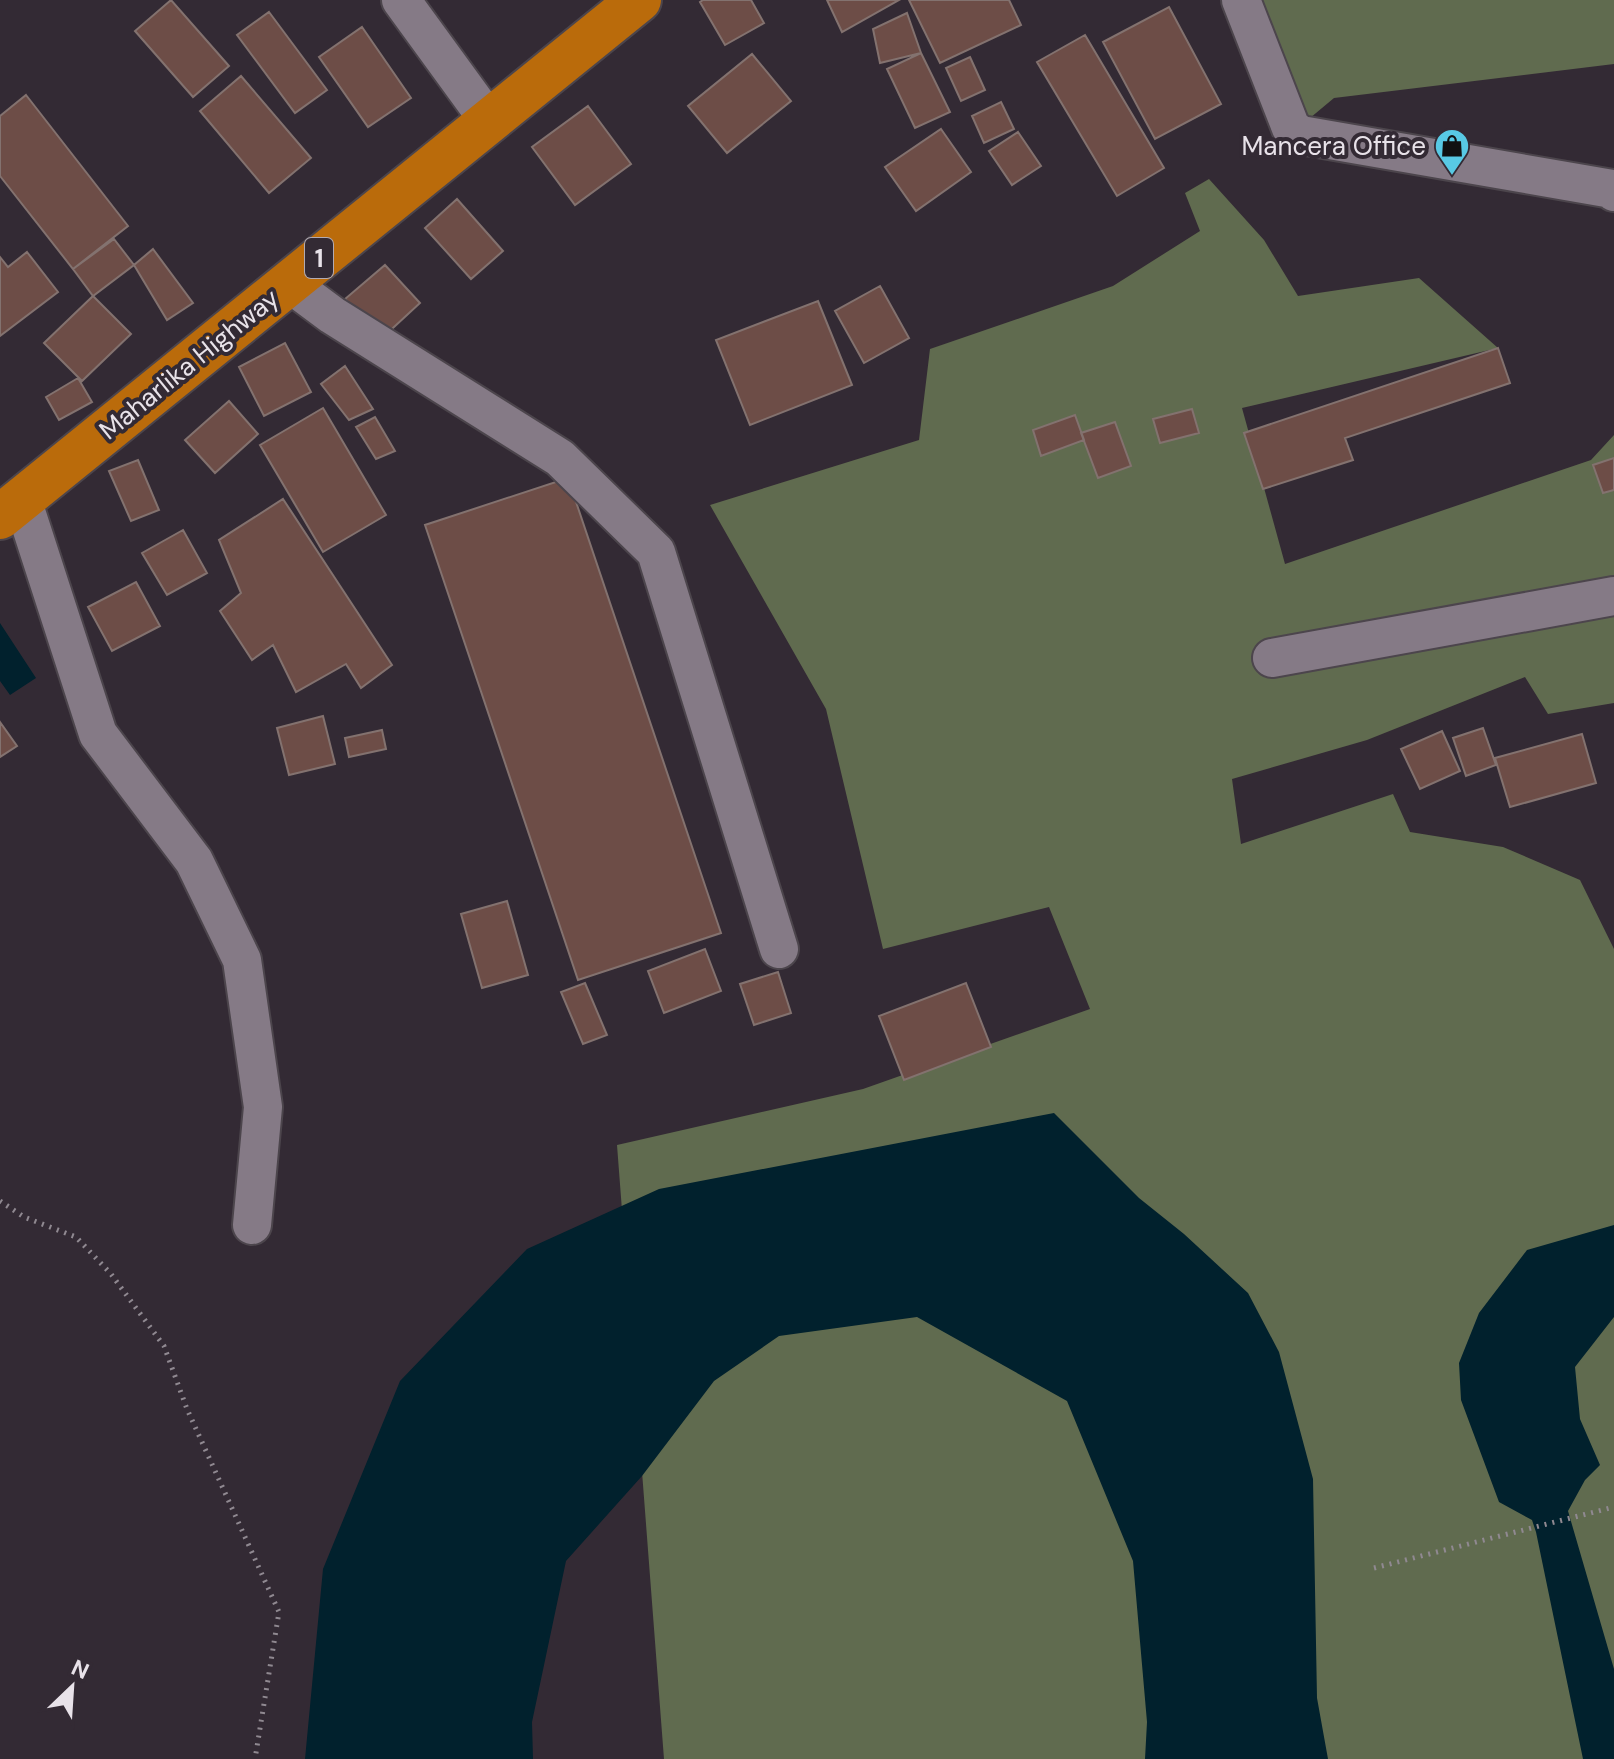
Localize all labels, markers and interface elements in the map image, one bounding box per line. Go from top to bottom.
shop icon: Mancera Office [1433,127,1471,177]
place label: Mancera Office [1242,129,1426,163]
road number: 1 [305,238,333,278]
street label: Maharlika Highway [92,281,286,447]
north arrow [32,1647,112,1727]
text: N [67,1653,94,1686]

